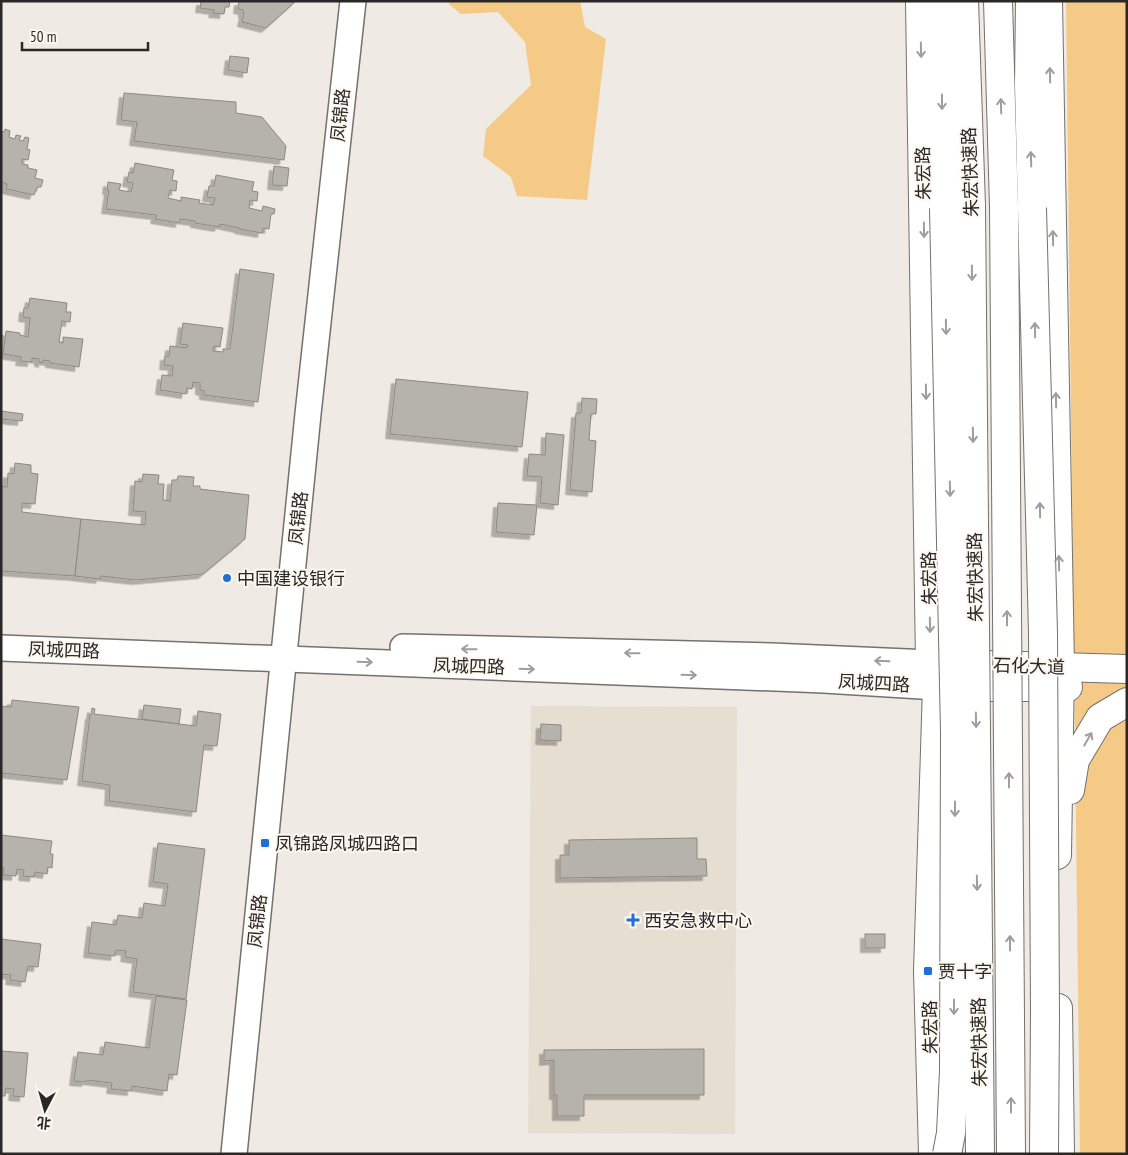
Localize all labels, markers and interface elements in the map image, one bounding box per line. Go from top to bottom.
scale bar [22,20,149,52]
text: 50 m [30,27,56,46]
one-way arrow [916,42,926,58]
one-way arrow [1045,67,1055,84]
street label: 凤锦路 [326,87,354,143]
one-way arrow [937,94,947,110]
one-way arrow [997,98,1006,114]
street label: 朱宏快速路 [957,127,983,217]
street label: 朱宏路 [911,146,935,200]
one-way arrow [1026,151,1035,167]
one-way arrow [919,222,928,238]
one-way arrow [1048,230,1058,246]
one-way arrow [967,264,977,280]
one-way arrow [942,319,951,335]
one-way arrow [1030,322,1040,338]
one-way arrow [921,384,931,400]
one-way arrow [1051,392,1061,408]
one-way arrow [968,426,978,443]
one-way arrow [945,481,955,497]
street label: 凤锦路 [284,490,312,546]
one-way arrow [1035,502,1044,518]
street label: 朱宏快速路 [963,532,987,622]
street label: 朱宏路 [917,551,941,605]
one-way arrow [1054,555,1063,571]
place label: 中国建设银行 [237,567,345,590]
marker: 中国建设银行 [221,572,233,584]
one-way arrow [1003,610,1012,626]
one-way arrow [925,616,935,633]
street label: 凤城四路 [28,637,100,663]
one-way arrow [462,644,478,653]
one-way arrow [624,648,640,657]
street label: 凤城四路 [433,653,505,679]
street label: 石化大道 [993,653,1065,679]
one-way arrow [874,656,890,666]
one-way arrow [356,658,372,667]
one-way arrow [519,664,535,673]
one-way arrow [681,670,697,679]
street label: 凤城四路 [837,670,911,696]
one-way arrow [971,712,981,728]
one-way arrow [1083,732,1093,746]
one-way arrow [1004,772,1014,788]
one-way arrow [950,800,960,817]
place label: 凤锦路凤城四路口 [275,832,419,855]
marker: 凤锦路凤城四路口 [259,837,271,849]
one-way arrow [973,874,982,890]
street label: 凤锦路 [243,893,271,949]
place label: 西安急救中心 [644,909,752,932]
marker: 西安急救中心 [626,913,640,927]
one-way arrow [1005,935,1015,951]
place label: 贾十字 [938,960,992,983]
marker: 贾十字 [922,965,934,977]
street label: 朱宏快速路 [967,997,991,1087]
one-way arrow [949,998,959,1014]
street label: 朱宏路 [918,1000,942,1054]
north arrow [20,1085,70,1135]
one-way arrow [1006,1097,1016,1114]
text: 北 [36,1113,52,1133]

